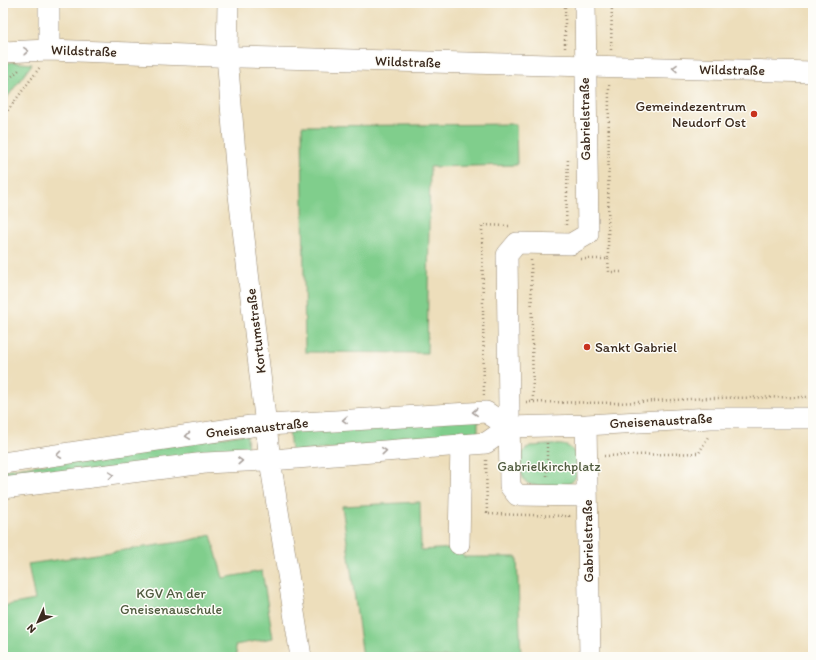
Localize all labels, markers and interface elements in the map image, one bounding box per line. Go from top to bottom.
street label: Wildstraße [51,41,118,61]
one-way arrow [23,47,29,55]
street label: Wildstraße [375,52,442,72]
street label: Wildstraße [699,61,765,79]
one-way arrow [672,64,678,73]
street label: Gabrielstraße [576,77,594,161]
place label: Gemeindezentrum Neudorf Ost [636,98,747,131]
marker: Gemeindezentrum Neudorf Ost [749,109,759,119]
street label: Kortumstraße [242,287,270,375]
place label: Sankt Gabriel [595,339,677,356]
marker: Sankt Gabriel [582,342,592,352]
one-way arrow [472,408,478,417]
street label: Gneisenaustraße [609,410,713,432]
street label: Gneisenaustraße [205,414,310,442]
one-way arrow [342,415,348,424]
one-way arrow [185,431,191,440]
one-way arrow [381,446,387,455]
one-way arrow [56,450,62,459]
one-way arrow [237,457,243,466]
park label: Gabrielkirchplatz [497,458,601,475]
one-way arrow [108,470,114,479]
street label: Gabrielstraße [579,499,597,583]
park label: KGV An der Gneisenauschule [120,585,222,618]
north arrow [18,602,58,642]
text: N [24,621,39,636]

